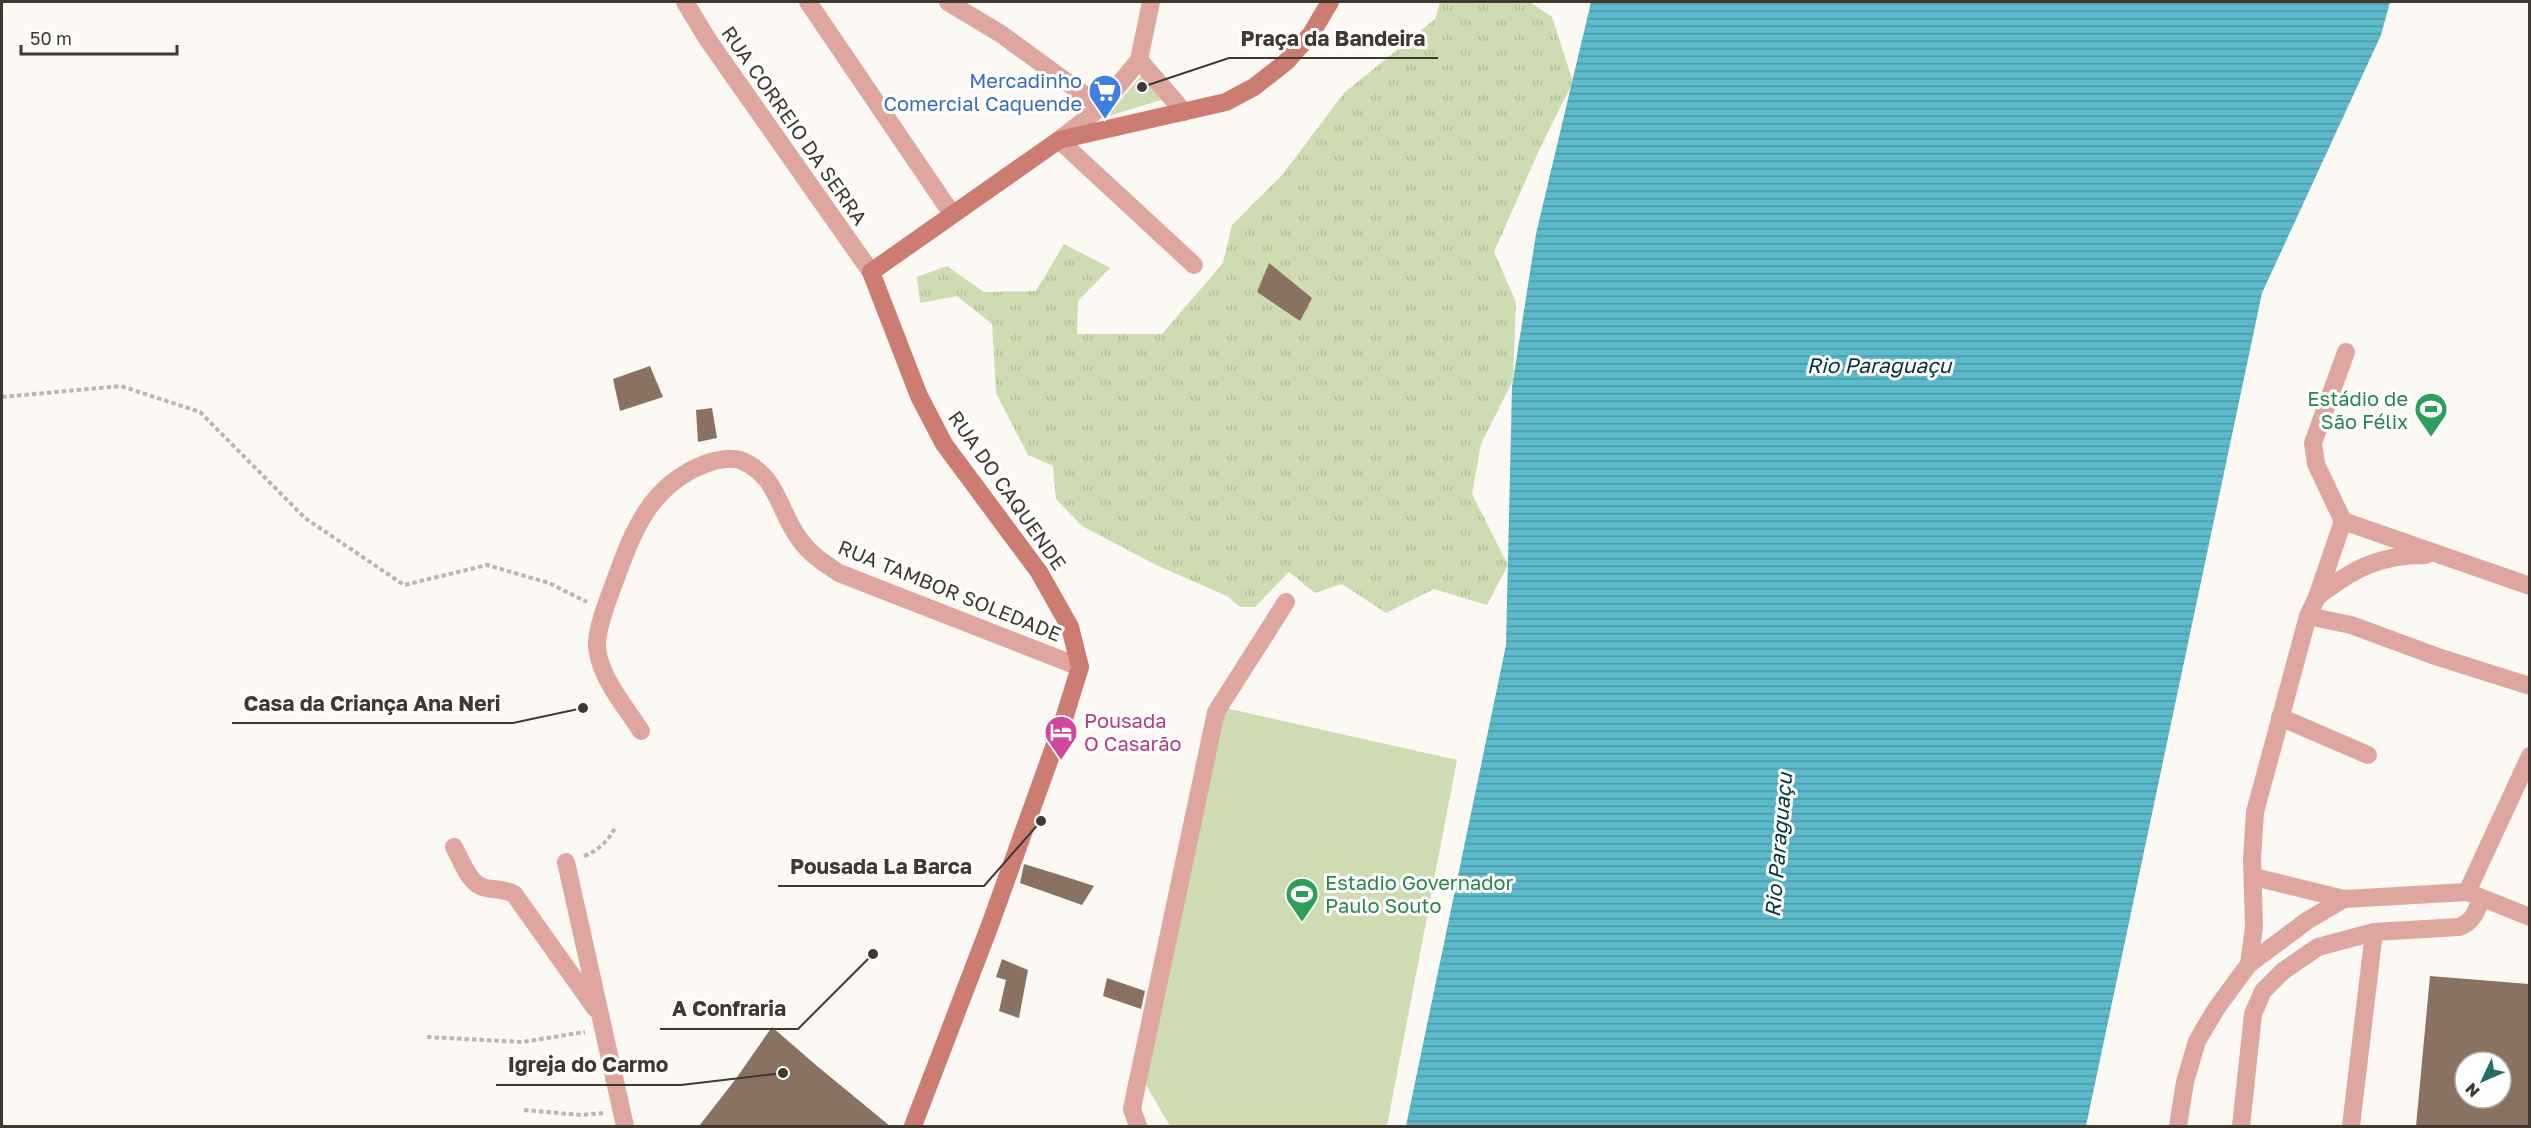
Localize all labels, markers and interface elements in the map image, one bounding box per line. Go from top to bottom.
scale bar [21,18,177,56]
callout: Praça da Bandeira [1229,19,1438,58]
street label: RUA CORREIO DA SERRA [717,21,873,229]
text: Praça da Bandeira [1241,25,1425,51]
text: 50 m [30,27,72,49]
place label: Mercadinho Comercial Caquende [883,68,1082,115]
supermarket icon: Mercadinho Comercial Caquende [1087,73,1123,120]
water label: Rio Paraguaçu [1807,352,1953,378]
place label: Estádio de São Félix [2307,386,2408,433]
sports icon: Estádio de São Félix [2413,391,2449,438]
street label: RUA DO CAQUENDE [944,406,1072,574]
street label: RUA TAMBOR SOLEDADE [835,534,1065,646]
callout: Casa da Criança Ana Neri [232,684,513,723]
text: Casa da Criança Ana Neri [243,690,501,716]
place label: Pousada O Casarão [1084,708,1182,755]
hotel icon: Pousada O Casarão [1043,714,1079,761]
water label: Rio Paraguaçu [1759,771,1797,918]
callout: Pousada La Barca [778,847,984,886]
text: Pousada La Barca [790,853,972,879]
place label: Estadio Governador Paulo Souto [1325,870,1514,917]
sports icon: Estadio Governador Paulo Souto [1284,876,1320,923]
callout: A Confraria [660,990,798,1029]
text: A Confraria [672,995,786,1021]
callout: Igreja do Carmo [496,1046,681,1085]
north arrow [2453,1050,2513,1110]
text: Igreja do Carmo [508,1051,668,1077]
text: N [2461,1079,2484,1102]

